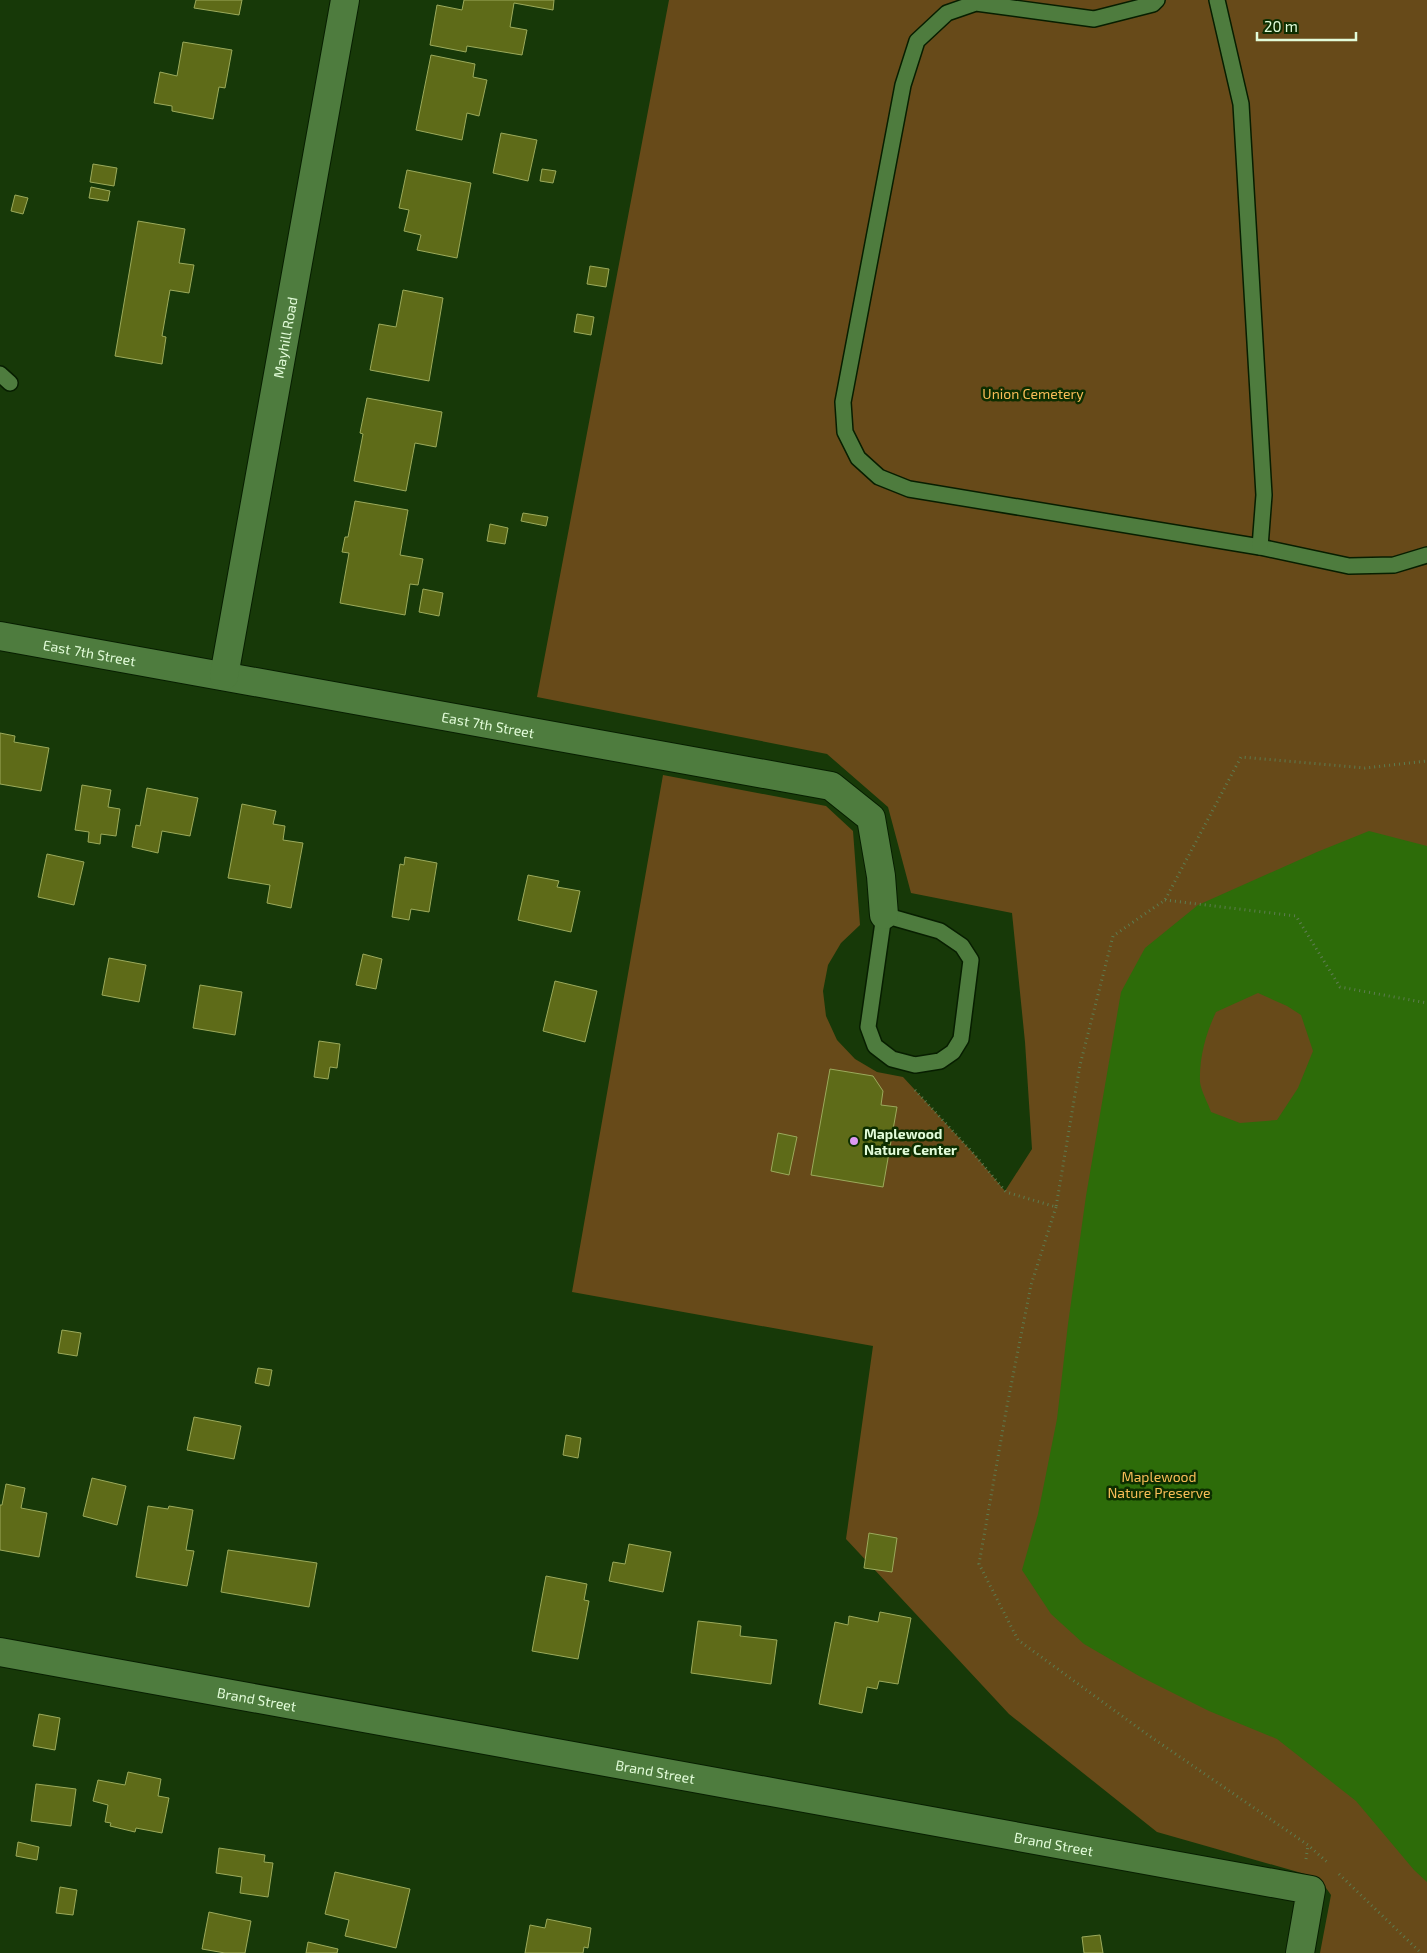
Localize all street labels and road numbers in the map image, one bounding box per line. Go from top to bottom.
street label: Mayhill Road [269,295,300,379]
street label: East 7th Street [42,635,137,669]
street label: East 7th Street [440,707,536,741]
street label: Brand Street [216,1683,298,1714]
street label: Brand Street [614,1755,696,1786]
street label: Brand Street [1013,1828,1095,1859]

